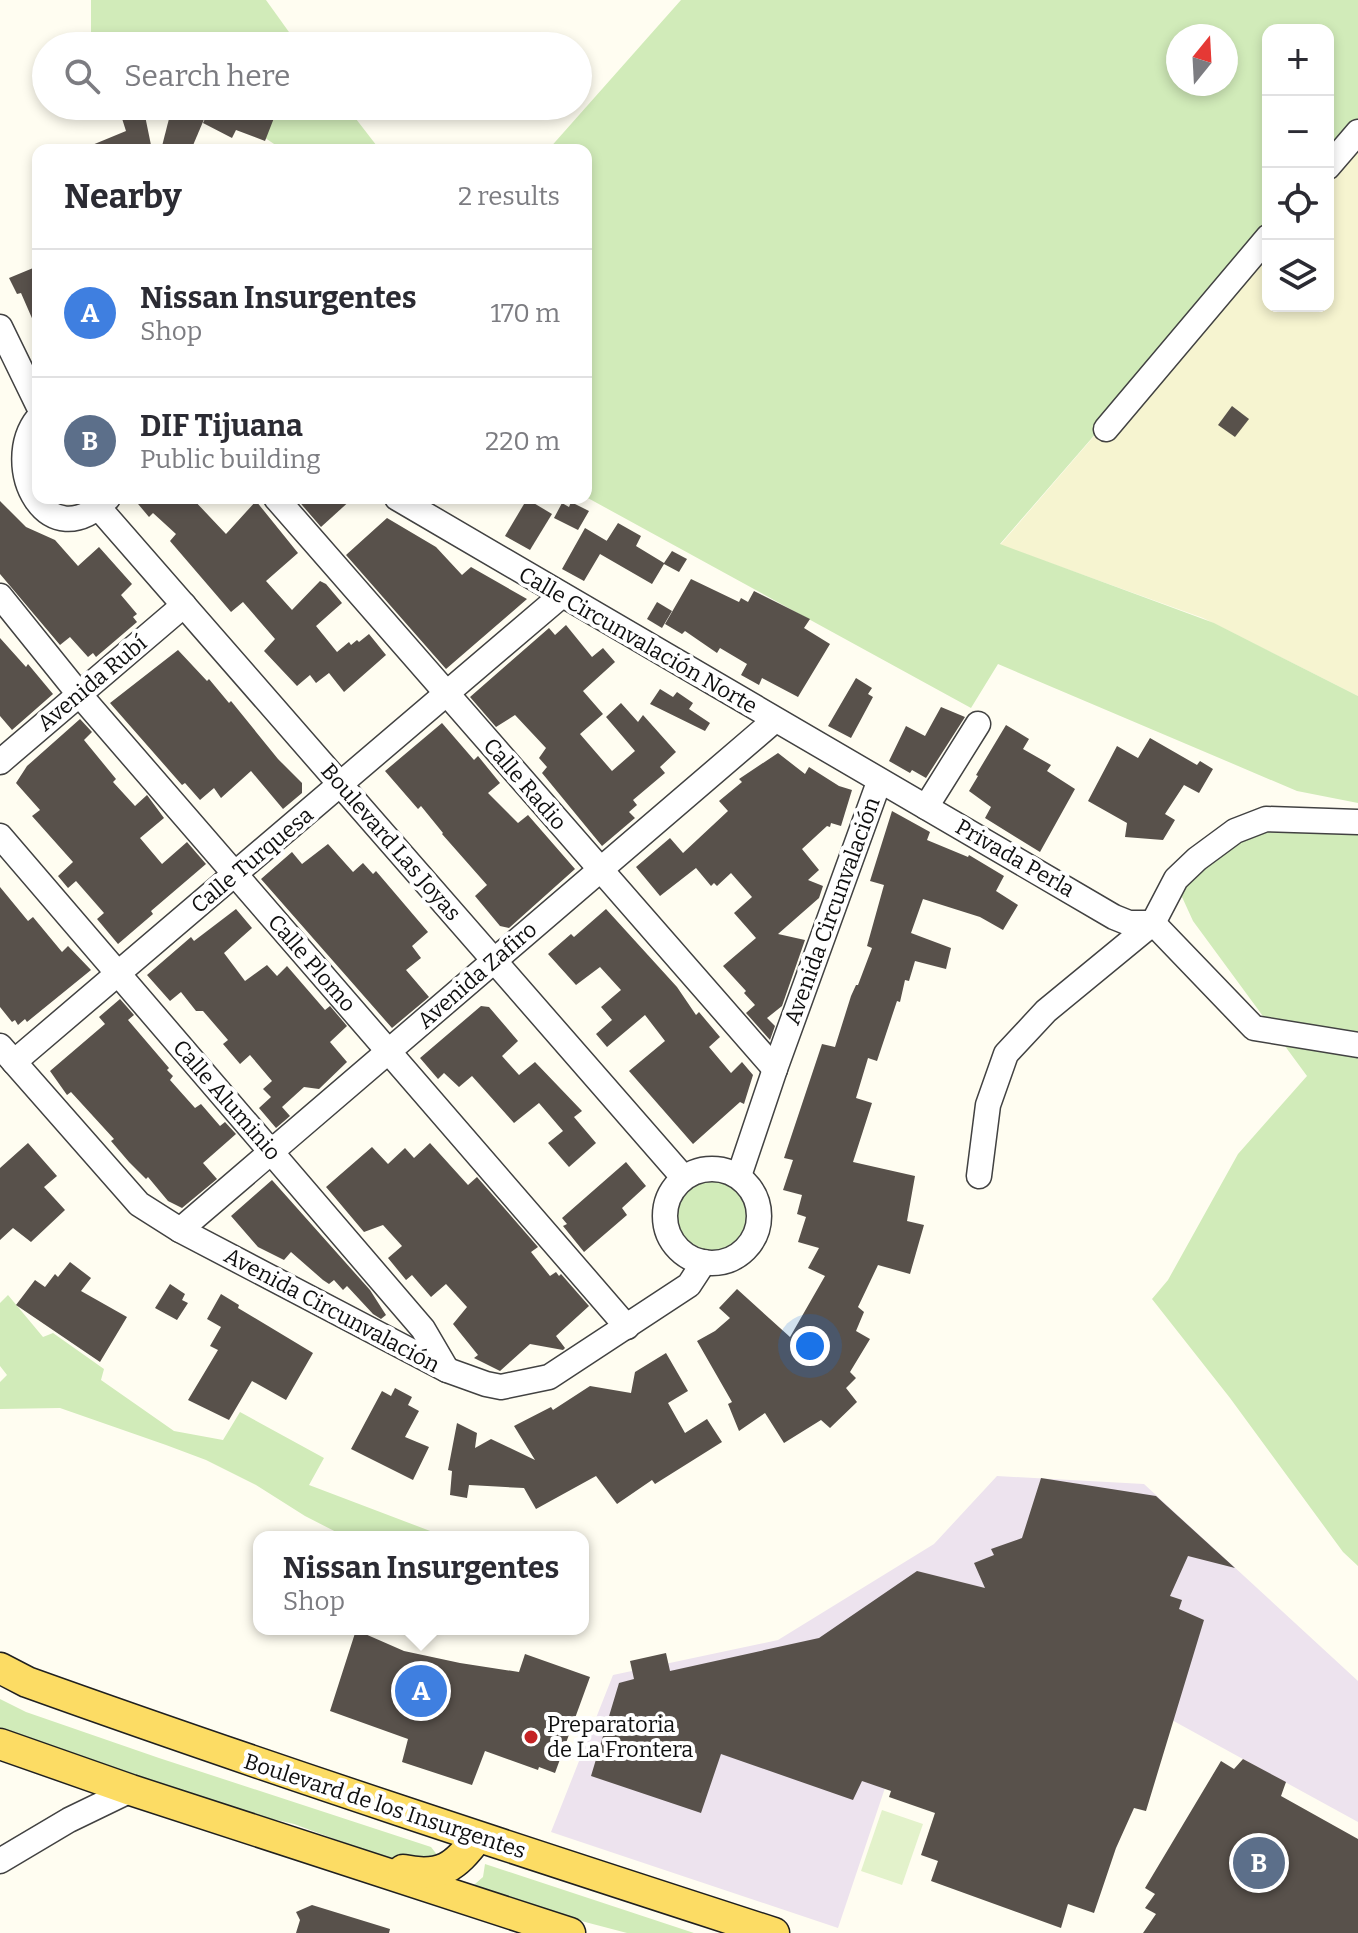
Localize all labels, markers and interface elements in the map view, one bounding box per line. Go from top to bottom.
north arrow [1166,24,1238,96]
map controls [1262,24,1334,312]
button: + [1262,24,1334,96]
search box [32,32,592,120]
icon: search [60,54,104,98]
text: Search here [124,58,291,94]
button: − [1262,96,1334,168]
button: locate [1262,168,1334,240]
text: Nearby [64,176,182,217]
text: 2 results [458,181,560,212]
button: layers [1262,240,1334,312]
text: Nissan Insurgentes [140,280,417,316]
text: A [81,298,99,329]
text: 170 m [490,298,560,329]
text: Shop [140,316,202,347]
text: DIF Tijuana [140,408,303,444]
text: B [82,426,98,457]
text: 220 m [485,426,560,457]
text: Public building [140,444,321,475]
street label: Calle Circunvalación Norte [514,561,762,719]
street label: Avenida Rubí [32,629,153,737]
street label: Calle Radio [478,732,572,836]
street label: Boulevard Las Joyas [315,758,467,926]
street label: Avenida Circunvalación [778,794,886,1028]
street label: Calle Turquesa [185,801,319,919]
street label: Privada Perla [951,813,1079,903]
street label: Calle Plomo [262,909,362,1017]
street label: Avenida Zafiro [412,916,542,1034]
street label: Calle Aluminio [167,1034,287,1166]
street label: Avenida Circunvalación [220,1242,444,1378]
your location [790,1326,830,1366]
popup [253,1531,589,1635]
text: Nissan Insurgentes [283,1550,559,1586]
text: Shop [283,1586,345,1617]
pin: A [395,1661,447,1721]
place label: Preparatoria de La Frontera [547,1711,693,1763]
marker: Preparatoria de La Frontera [522,1728,540,1746]
street label: Boulevard de los Insurgentes [241,1748,529,1864]
pin: B [1233,1833,1285,1893]

